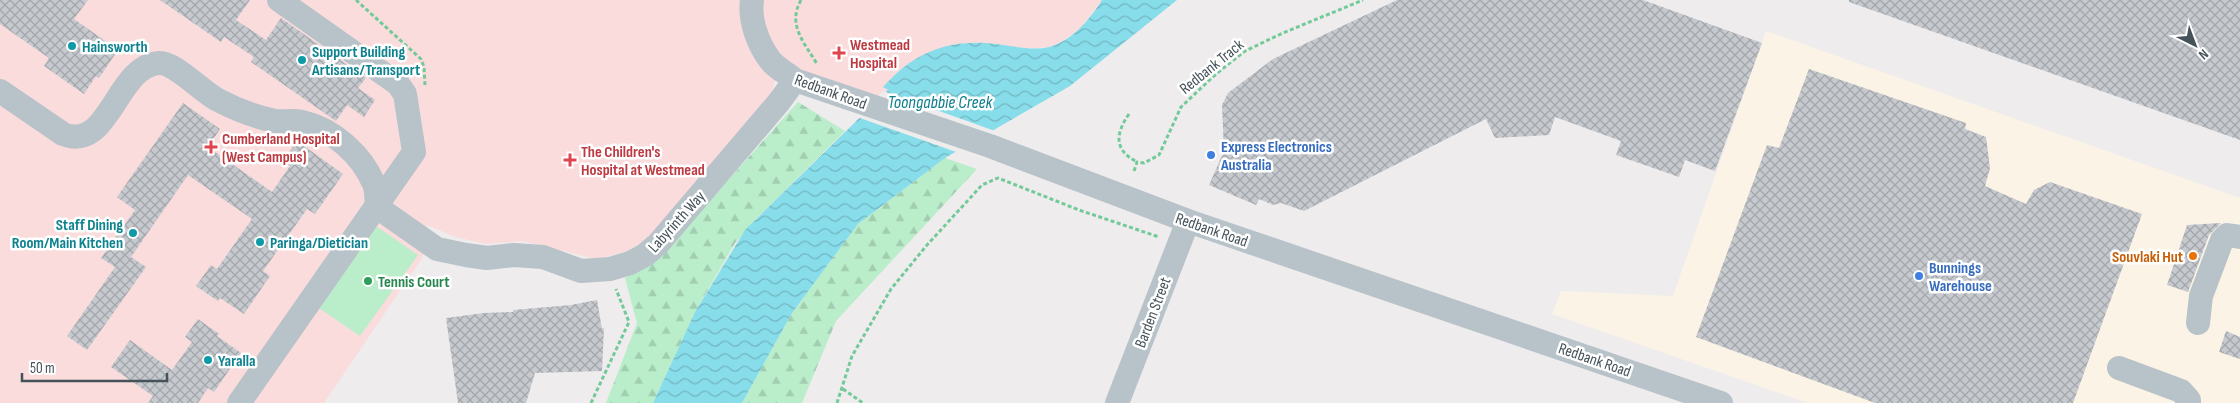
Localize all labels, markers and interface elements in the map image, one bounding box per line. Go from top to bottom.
north arrow [2170,20,2220,70]
place label: Westmead Hospital [850,36,910,73]
street label: Redbank Track [1176,36,1248,99]
place label: Hainsworth [82,38,148,57]
marker: Hainsworth [66,40,78,52]
place label: Support Building Artisans/Transport [311,43,420,80]
text: N [2195,45,2212,63]
marker: Westmead Hospital [832,46,846,60]
marker: Support Building Artisans/Transport [296,54,308,66]
street label: Redbank Road [792,71,869,114]
water label: Toongabbie Creek [888,92,994,113]
place label: Cumberland Hospital (West Campus) [222,130,340,167]
place label: Express Electronics Australia [1220,138,1332,175]
marker: Cumberland Hospital (West Campus) [204,140,218,154]
place label: The Children's Hospital at Westmead [581,143,705,180]
marker: Express Electronics Australia [1205,149,1217,161]
marker: The Children's Hospital at Westmead [563,153,577,167]
street label: Labyrinth Way [645,187,710,257]
street label: Redbank Road [1173,209,1250,252]
place label: Staff Dining Room/Main Kitchen [12,216,123,253]
marker: Staff Dining Room/Main Kitchen [127,227,139,239]
place label: Paringa/Dietician [270,234,368,253]
marker: Paringa/Dietician [254,236,266,248]
place label: Souvlaki Hut [2112,248,2183,267]
marker: Souvlaki Hut [2187,250,2199,262]
place label: Bunnings Warehouse [1929,259,1992,296]
marker: Bunnings Warehouse [1913,270,1925,282]
place label: Tennis Court [378,273,450,292]
marker: Tennis Court [362,275,374,287]
street label: Barden Street [1131,275,1176,350]
street label: Redbank Road [1556,339,1633,382]
scale bar [22,350,168,382]
place label: Yaralla [218,352,255,371]
marker: Yaralla [202,354,214,366]
text: 50 m [30,359,55,378]

